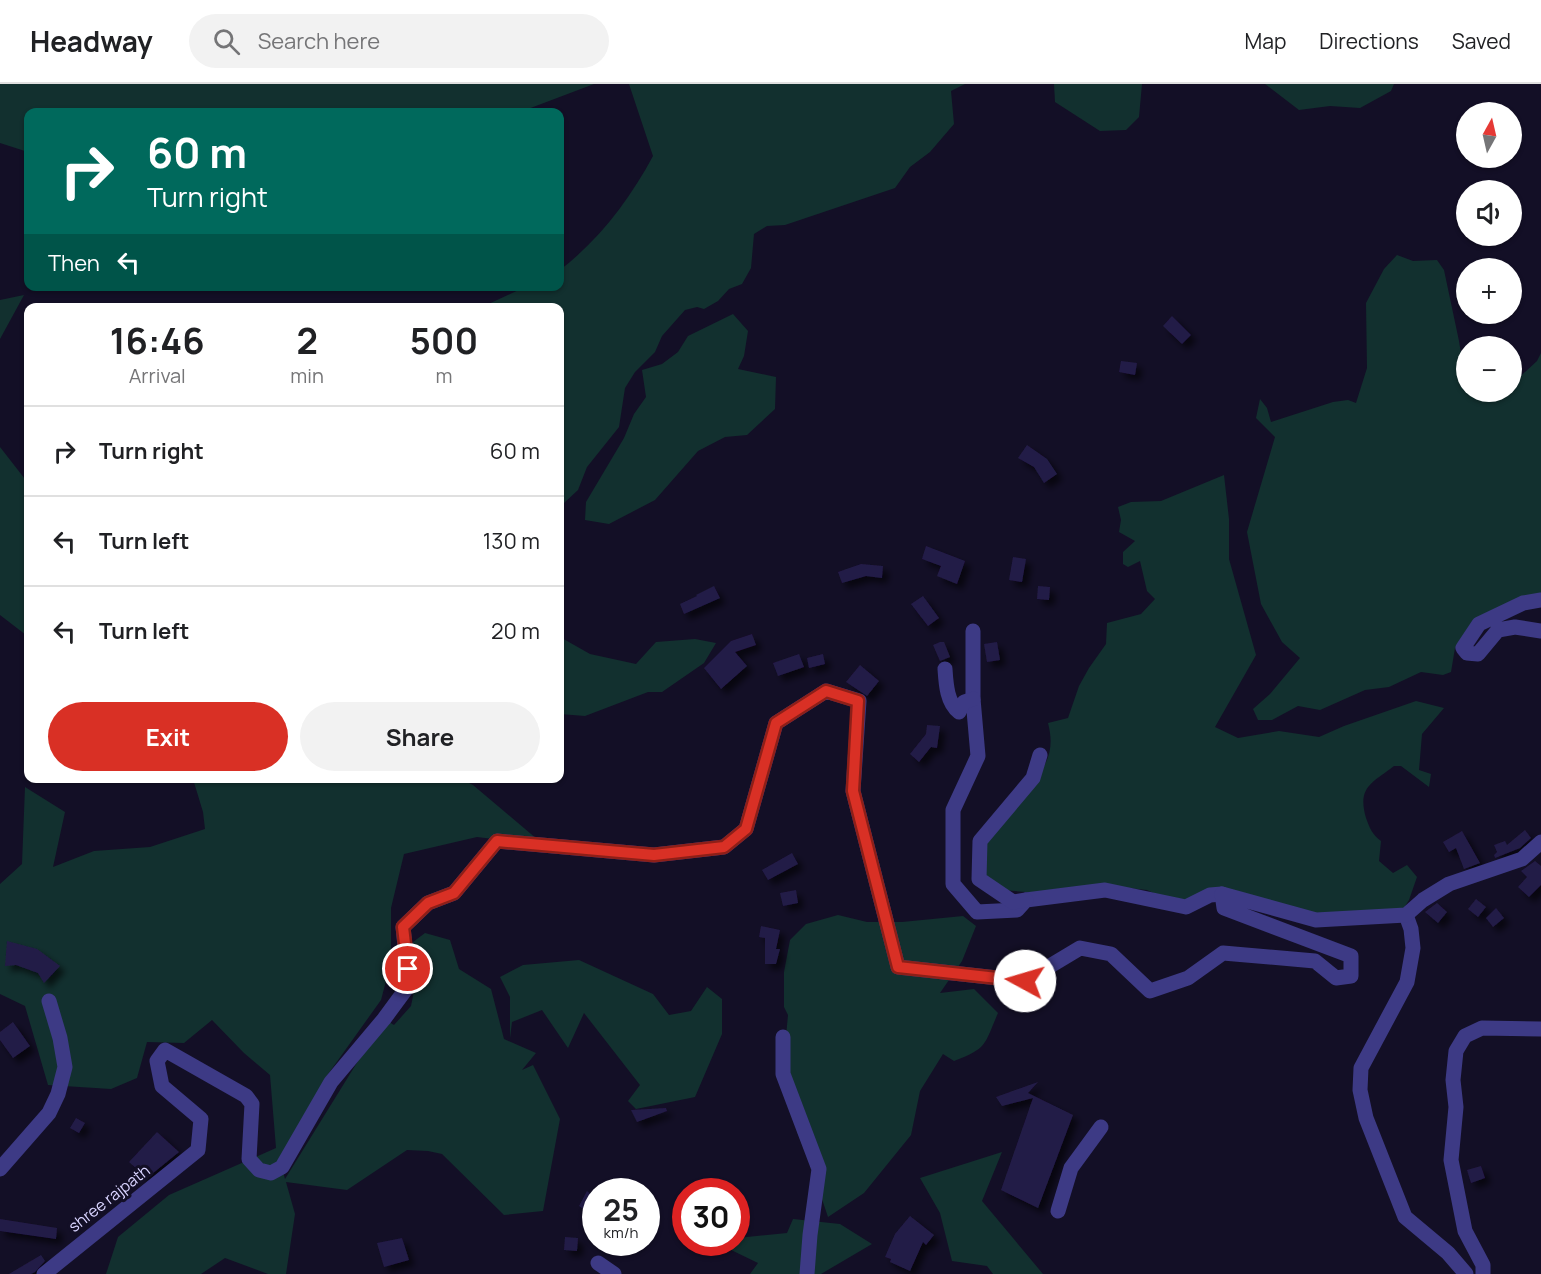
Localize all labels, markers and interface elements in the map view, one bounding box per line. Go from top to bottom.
search box [189,14,609,68]
text: Headway [30,22,153,60]
icon: search [210,25,243,58]
text: Search here [258,26,380,56]
text: Map [1245,27,1286,55]
text: Directions [1319,27,1419,55]
text: Saved [1452,27,1511,55]
north arrow [1456,102,1522,168]
map controls [1456,102,1522,402]
text: 60 m [147,123,247,181]
icon: right [48,132,126,210]
text: Turn right [147,178,268,215]
button: sound [1456,180,1522,246]
icon: left [112,246,145,279]
text: Then [48,248,100,278]
button: + [1456,258,1522,324]
text: 16:46 [110,316,205,365]
text: 2 [296,316,318,365]
text: 500 [410,316,478,365]
button: − [1456,336,1522,402]
text: Arrival [129,362,186,389]
text: min [290,362,324,389]
text: m [435,362,452,389]
icon: right [48,435,81,468]
text: Turn right [99,436,204,466]
text: 60 m [490,436,540,466]
icon: left [48,525,81,558]
text: Turn left [99,526,189,556]
text: 130 m [483,526,540,556]
icon: left [48,615,81,648]
text: Turn left [99,616,189,646]
text: 20 m [491,616,540,646]
button: Exit [48,702,288,771]
button: Share [300,702,540,771]
pin [382,943,433,994]
position arrow [993,949,1057,1013]
icon: arrive [391,952,424,985]
street label: shree rajpath [64,1159,154,1237]
speed limit sign: 30 [672,1178,750,1256]
text: 25 [603,1189,639,1230]
text: km/h [604,1222,638,1243]

